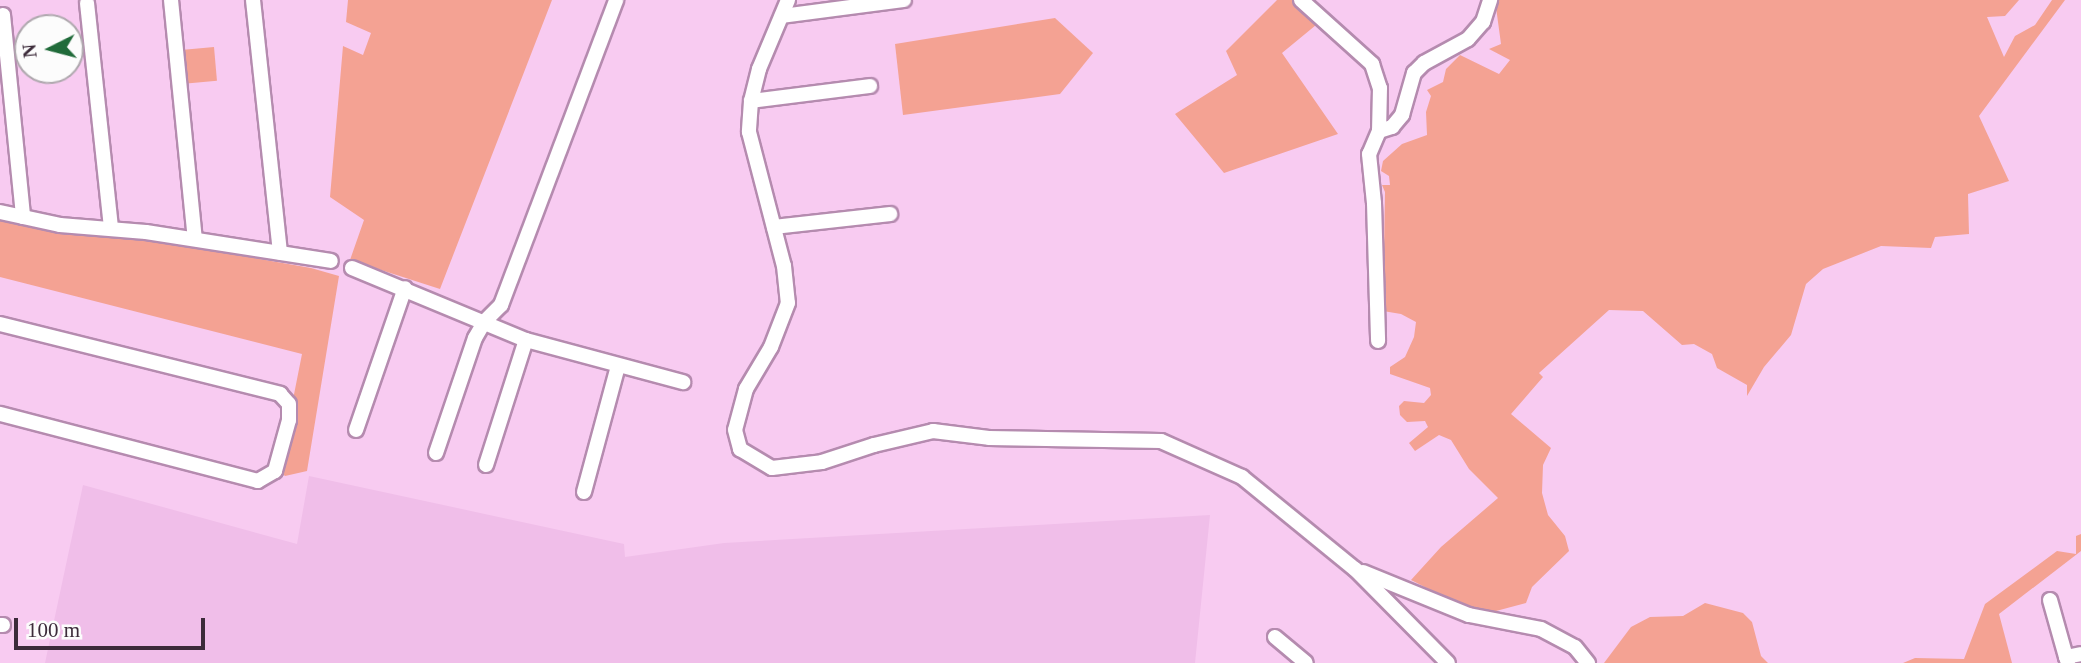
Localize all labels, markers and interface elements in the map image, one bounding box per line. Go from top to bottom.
north arrow [14,14,84,84]
text: N [18,43,41,59]
scale bar [18,604,208,648]
text: 100 m [27,618,80,642]

